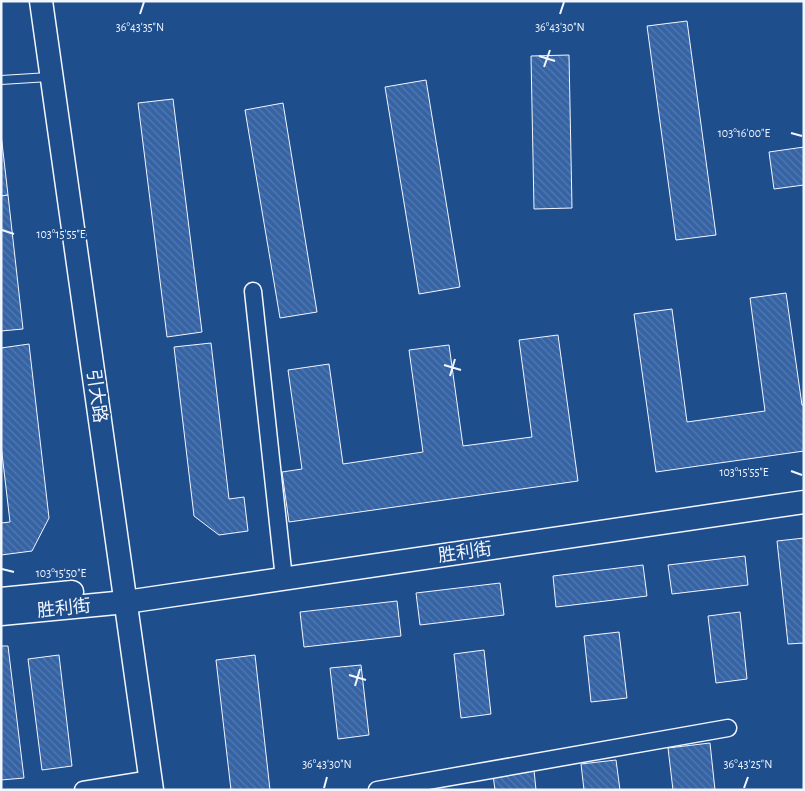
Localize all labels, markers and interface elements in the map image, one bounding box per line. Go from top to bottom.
text: 36°43'35"N [116,21,164,33]
text: 36°43'30"N [535,21,585,33]
text: 103°16'00"E [718,127,770,139]
text: 103°15'55"E [36,228,86,240]
street label: 引大路 [83,368,111,424]
text: 103°15'55"E [719,466,769,478]
street label: 胜利街 [437,538,493,566]
text: 103°15'50"E [36,567,86,579]
street label: 胜利街 [36,595,92,621]
text: 36°43'30"N [302,758,352,770]
text: 36°43'25"N [724,758,772,770]

